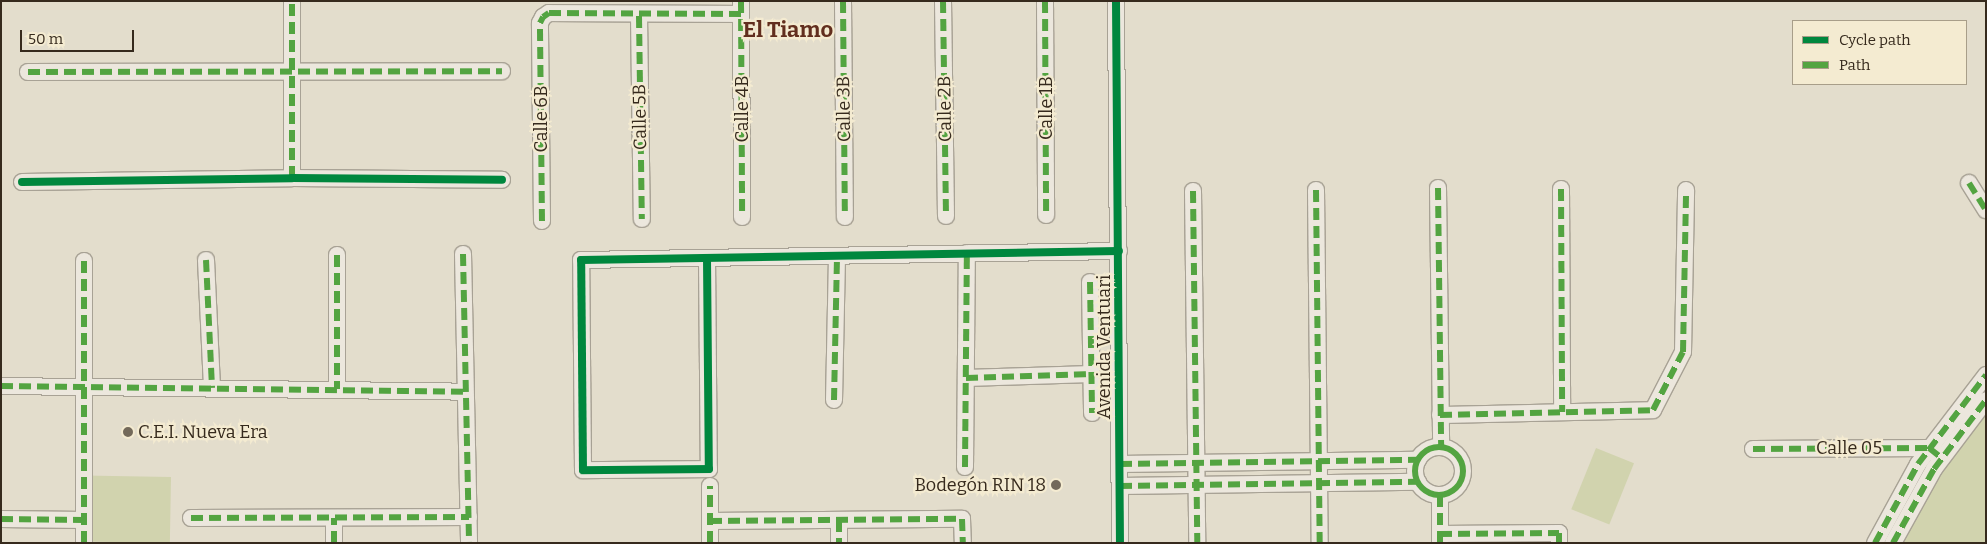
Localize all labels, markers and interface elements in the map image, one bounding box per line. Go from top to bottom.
district label: El Tiamo [743,17,833,43]
scale bar [22,20,136,52]
legend [1792,20,1967,85]
text: 50 m [28,30,63,48]
text: Cycle path [1839,31,1911,49]
text: Path [1839,56,1870,74]
street label: Calle 4B [731,75,753,143]
street label: Calle 3B [833,76,855,142]
street label: Calle 2B [934,76,956,142]
street label: Calle 1B [1035,76,1057,140]
street label: Calle 5B [629,84,651,150]
street label: Calle 6B [530,85,552,153]
street label: Avenida Ventuari [1093,275,1115,419]
place label: C.E.I. Nueva Era [138,421,267,443]
marker: C.E.I. Nueva Era [122,426,134,438]
street label: Calle 05 [1816,437,1882,459]
place label: Bodegón RIN 18 [914,474,1046,496]
marker: Bodegón RIN 18 [1050,479,1062,491]

